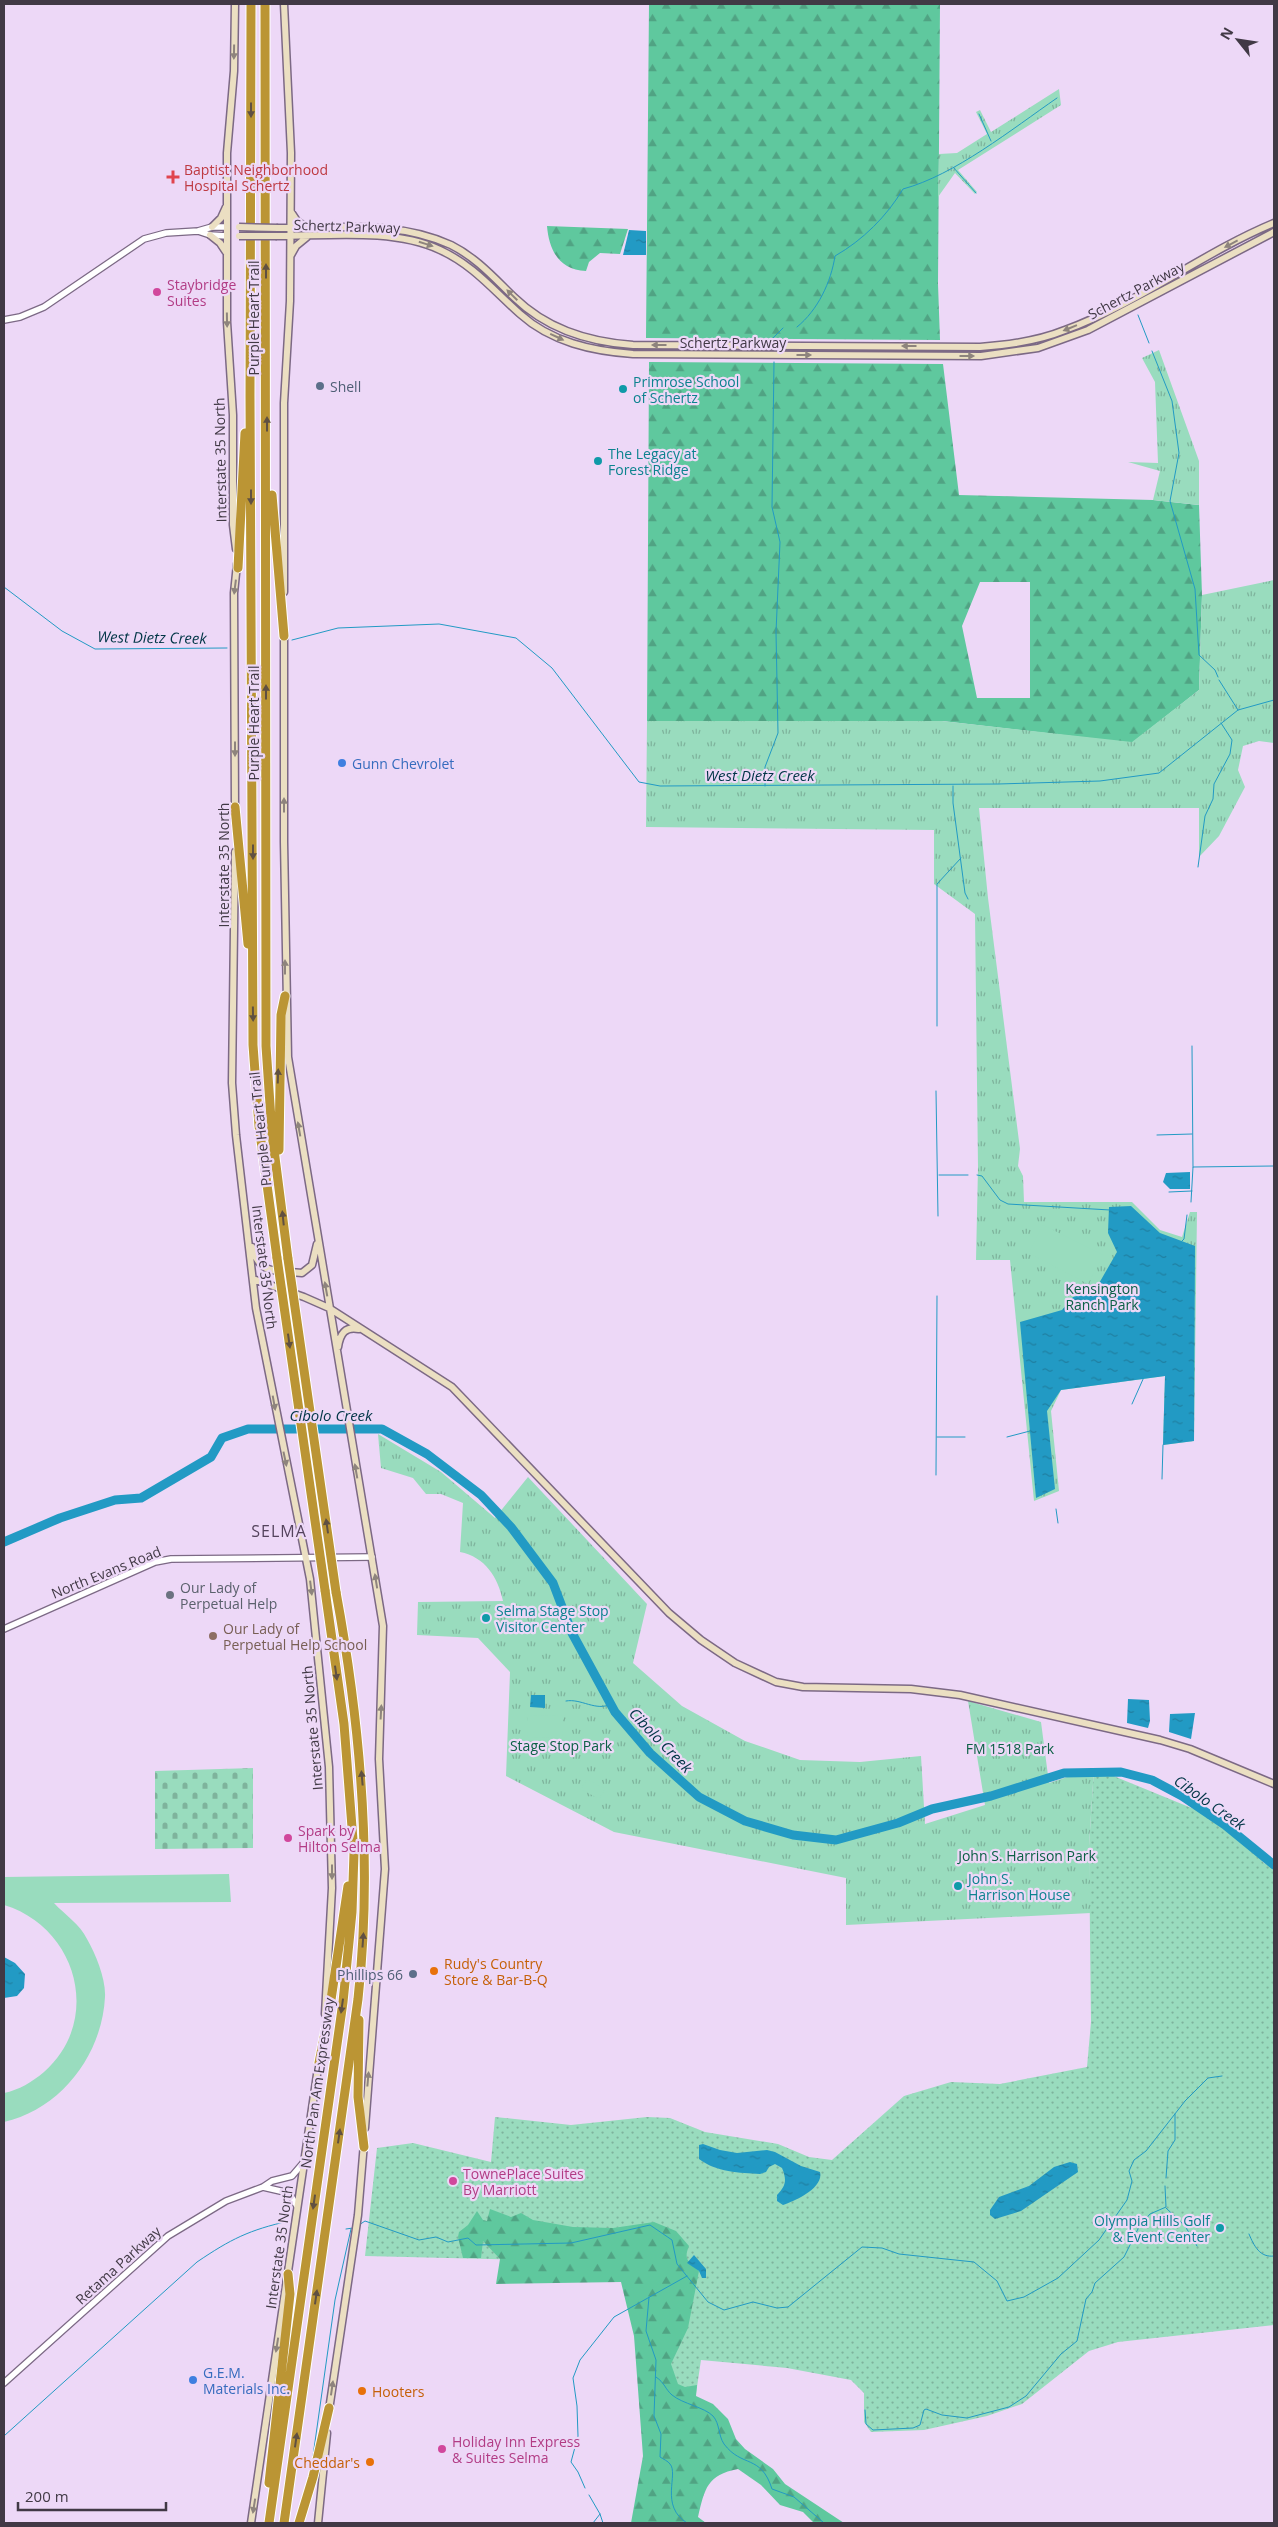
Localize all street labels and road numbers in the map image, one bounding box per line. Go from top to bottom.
street label: Schertz Parkway [293,215,402,237]
street label: Schertz Parkway [1084,256,1188,323]
street label: Purple Heart Trail [244,261,263,375]
street label: Schertz Parkway [680,333,787,352]
street label: Interstate 35 North [209,397,231,523]
street label: Purple Heart Trail [244,666,263,780]
street label: Interstate 35 North [214,803,233,927]
street label: Purple Heart Trail [245,1071,275,1187]
street label: Interstate 35 North [248,1204,282,1330]
street label: North Evans Road [48,1541,164,1603]
street label: Interstate 35 North [297,1665,327,1791]
street label: North Pan Am Expressway [296,1996,339,2169]
street label: Interstate 35 North [261,2184,297,2310]
street label: Retama Parkway [71,2221,165,2308]

